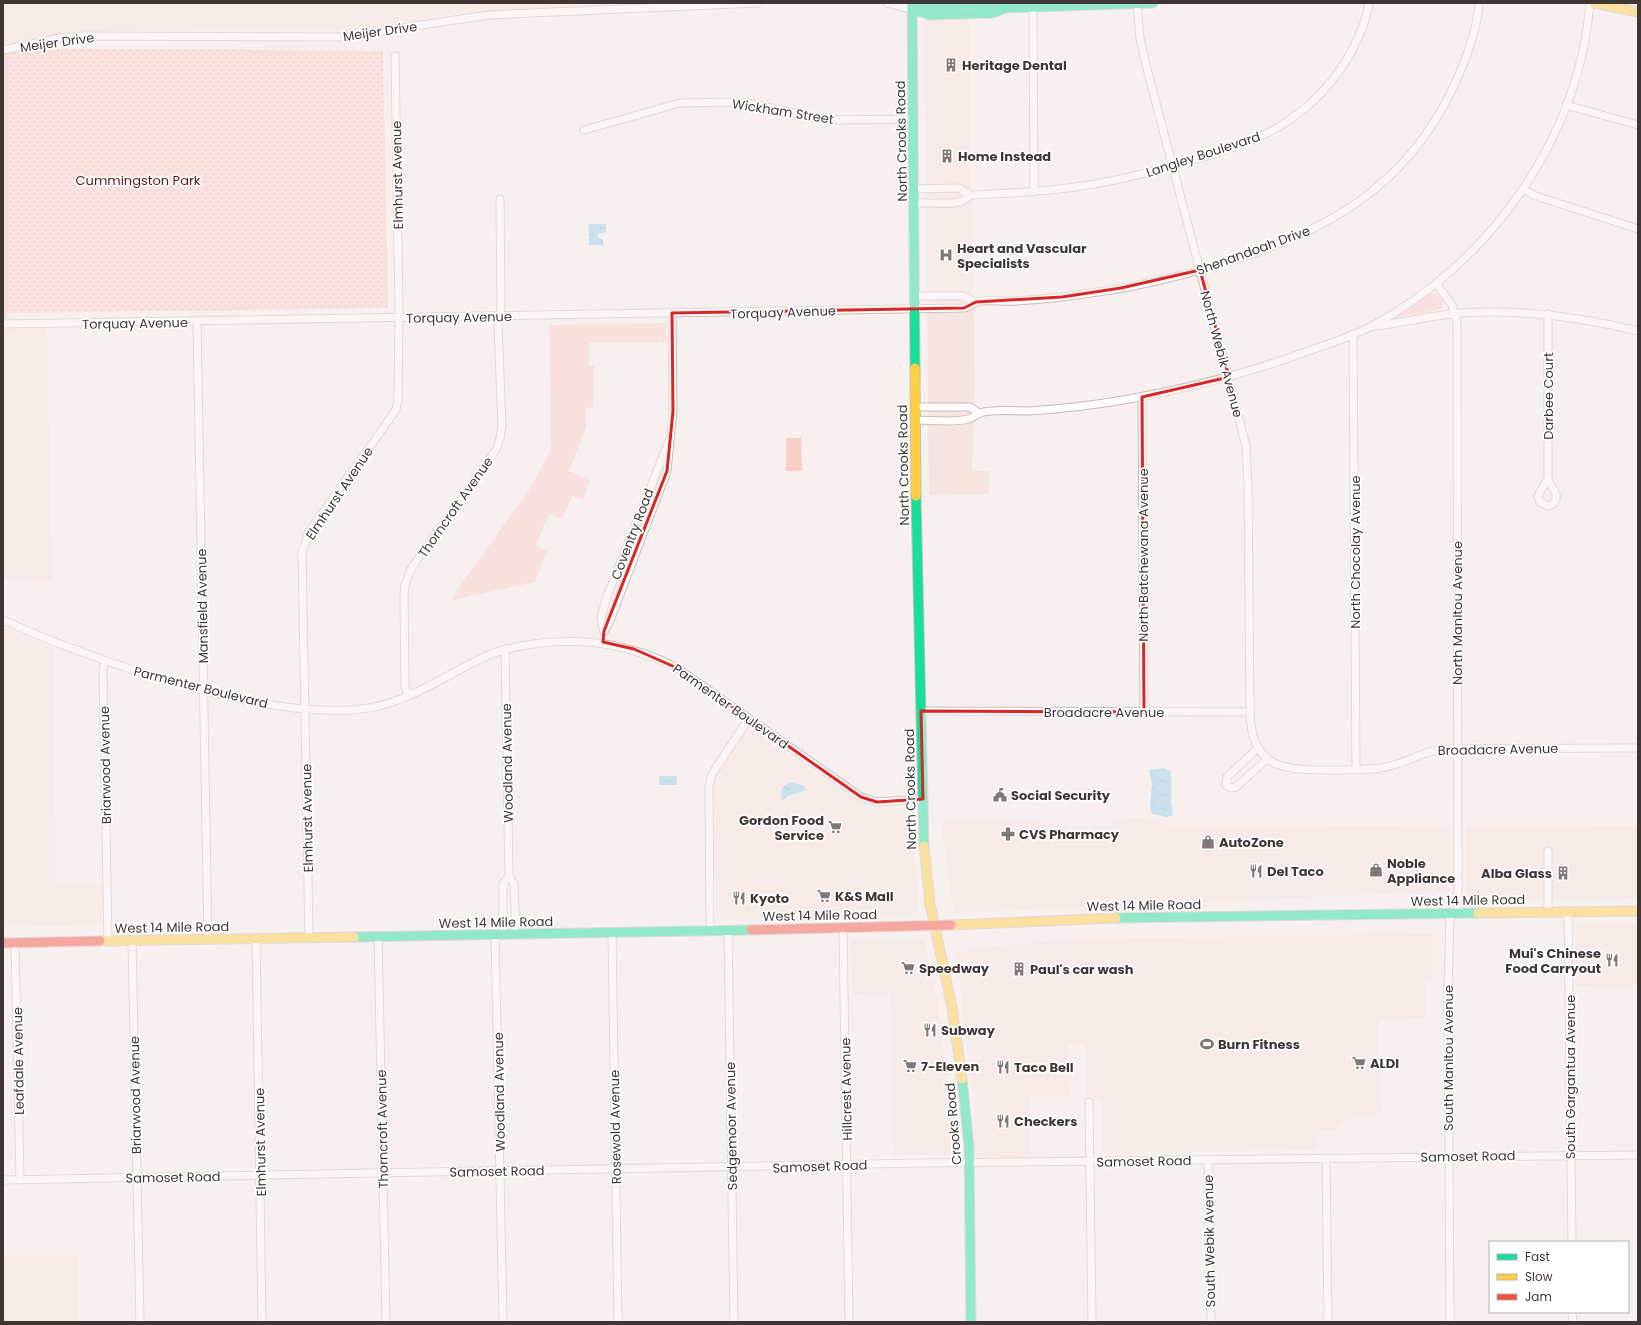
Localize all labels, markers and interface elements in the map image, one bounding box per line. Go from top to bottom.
street label: Meijer Drive [342,17,418,46]
street label: Meijer Drive [19,28,95,57]
place label: Heritage Dental [962,56,1067,75]
building icon: Heritage Dental [943,57,959,73]
street label: North Crooks Road [891,80,912,202]
street label: Wickham Street [731,94,835,129]
street label: Elmhurst Avenue [387,121,408,229]
street label: Langley Boulevard [1144,127,1263,182]
place label: Home Instead [958,147,1051,166]
building icon: Home Instead [939,148,955,164]
park label: Cummingston Park [76,171,201,190]
street label: Shenandoah Drive [1194,221,1313,280]
place label: Heart and Vascular Specialists [957,239,1087,273]
hospital icon: Heart and Vascular Specialists [938,247,954,263]
street label: North Webik Avenue [1195,289,1248,420]
street label: Torquay Avenue [730,301,836,324]
street label: Torquay Avenue [406,307,512,328]
street label: Torquay Avenue [82,313,188,334]
street label: Darbee Court [1539,352,1558,440]
street label: North Crooks Road [893,404,914,526]
street label: Elmhurst Avenue [301,443,378,544]
street label: Thorncroft Avenue [413,453,497,562]
street label: North Batchewana Avenue [1134,468,1153,642]
street label: North Chocolay Avenue [1346,475,1365,629]
street label: Coventry Road [606,486,659,582]
street label: North Manitou Avenue [1448,541,1467,685]
street label: Mansfield Avenue [192,548,213,664]
street label: Parmenter Boulevard [669,659,793,754]
street label: Parmenter Boulevard [132,662,270,713]
street label: Woodland Avenue [497,703,518,823]
street label: Broadacre Avenue [1044,703,1164,722]
street label: Briarwood Avenue [95,706,116,824]
street label: North Crooks Road [900,728,921,850]
street label: Broadacre Avenue [1438,739,1558,760]
street label: Elmhurst Avenue [297,764,318,872]
place label: Social Security [1011,786,1111,805]
public building icon: Social Security [992,787,1008,803]
place label: Gordon Food Service [739,811,824,845]
supermarket icon: Gordon Food Service [827,819,843,835]
place label: CVS Pharmacy [1019,825,1120,844]
pharmacy icon: CVS Pharmacy [1000,826,1016,842]
place label: AutoZone [1219,833,1284,852]
shop icon: AutoZone [1200,834,1216,850]
place label: Noble Appliance [1387,854,1455,888]
place label: Del Taco [1267,862,1324,881]
shop icon: Noble Appliance [1368,862,1384,878]
restaurant icon: Del Taco [1248,863,1264,879]
place label: Alba Glass [1481,864,1552,883]
building icon: Alba Glass [1555,865,1571,881]
place label: K&S Mall [835,887,894,906]
supermarket icon: K&S Mall [816,888,832,904]
place label: Kyoto [750,889,789,908]
restaurant icon: Kyoto [731,890,747,906]
street label: West 14 Mile Road [1411,890,1525,911]
street label: West 14 Mile Road [1087,895,1201,916]
street label: West 14 Mile Road [763,905,877,926]
street label: West 14 Mile Road [439,912,553,933]
street label: West 14 Mile Road [115,917,229,938]
place label: Mui's Chinese Food Carryout [1505,944,1601,978]
restaurant icon: Mui's Chinese Food Carryout [1604,952,1620,968]
place label: Speedway [919,959,990,978]
supermarket icon: Speedway [900,960,916,976]
place label: Paul's car wash [1030,960,1134,979]
building icon: Paul's car wash [1011,961,1027,977]
street label: South Manitou Avenue [1439,985,1458,1131]
street label: South Gargantua Avenue [1561,995,1580,1159]
street label: Leafdale Avenue [8,1007,29,1115]
place label: Subway [941,1021,996,1040]
restaurant icon: Subway [922,1022,938,1038]
street label: Woodland Avenue [489,1032,510,1152]
place label: Burn Fitness [1218,1035,1300,1054]
street label: Briarwood Avenue [125,1036,146,1154]
sports icon: Burn Fitness [1199,1036,1215,1052]
street label: Hillcrest Avenue [836,1037,857,1141]
place label: ALDI [1370,1054,1399,1073]
supermarket icon: ALDI [1351,1055,1367,1071]
place label: 7-Eleven [921,1057,980,1076]
supermarket icon: 7-Eleven [902,1058,918,1074]
place label: Taco Bell [1014,1058,1074,1077]
restaurant icon: Taco Bell [995,1059,1011,1075]
street label: Sedgemoor Avenue [721,1062,742,1190]
street label: Thorncroft Avenue [372,1069,393,1189]
street label: Rosewold Avenue [605,1070,626,1184]
street label: Crooks Road [940,1082,967,1166]
street label: Elmhurst Avenue [250,1088,271,1196]
place label: Checkers [1014,1112,1077,1131]
restaurant icon: Checkers [995,1113,1011,1129]
street label: Samoset Road [1420,1146,1516,1167]
street label: Samoset Road [1096,1151,1192,1172]
street label: Samoset Road [772,1155,868,1178]
street label: Samoset Road [449,1161,545,1182]
street label: Samoset Road [125,1167,221,1188]
street label: South Webik Avenue [1199,1175,1220,1307]
legend [1489,1241,1629,1313]
text: Fast [1525,1248,1550,1265]
text: Slow [1525,1268,1553,1285]
text: Jam [1525,1288,1552,1305]

